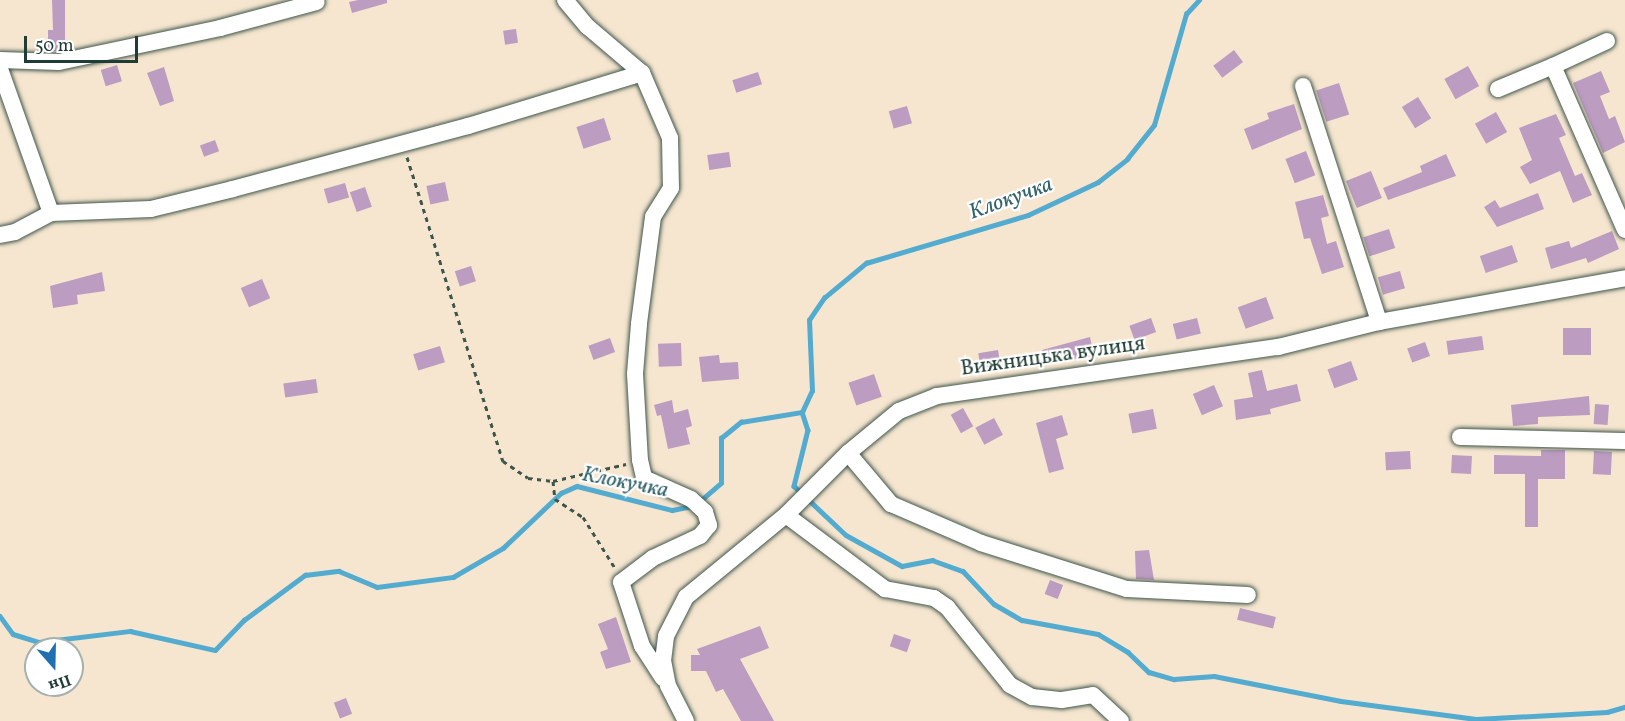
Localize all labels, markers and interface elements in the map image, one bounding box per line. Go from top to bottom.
scale bar [27,24,141,62]
text: 50 m [35,34,74,59]
water label: Клокучка [965,172,1057,226]
street label: Вижницька вулиця [959,332,1147,382]
water label: Клокучка [580,462,670,504]
north arrow [24,637,84,697]
text: Пн [45,668,74,696]

